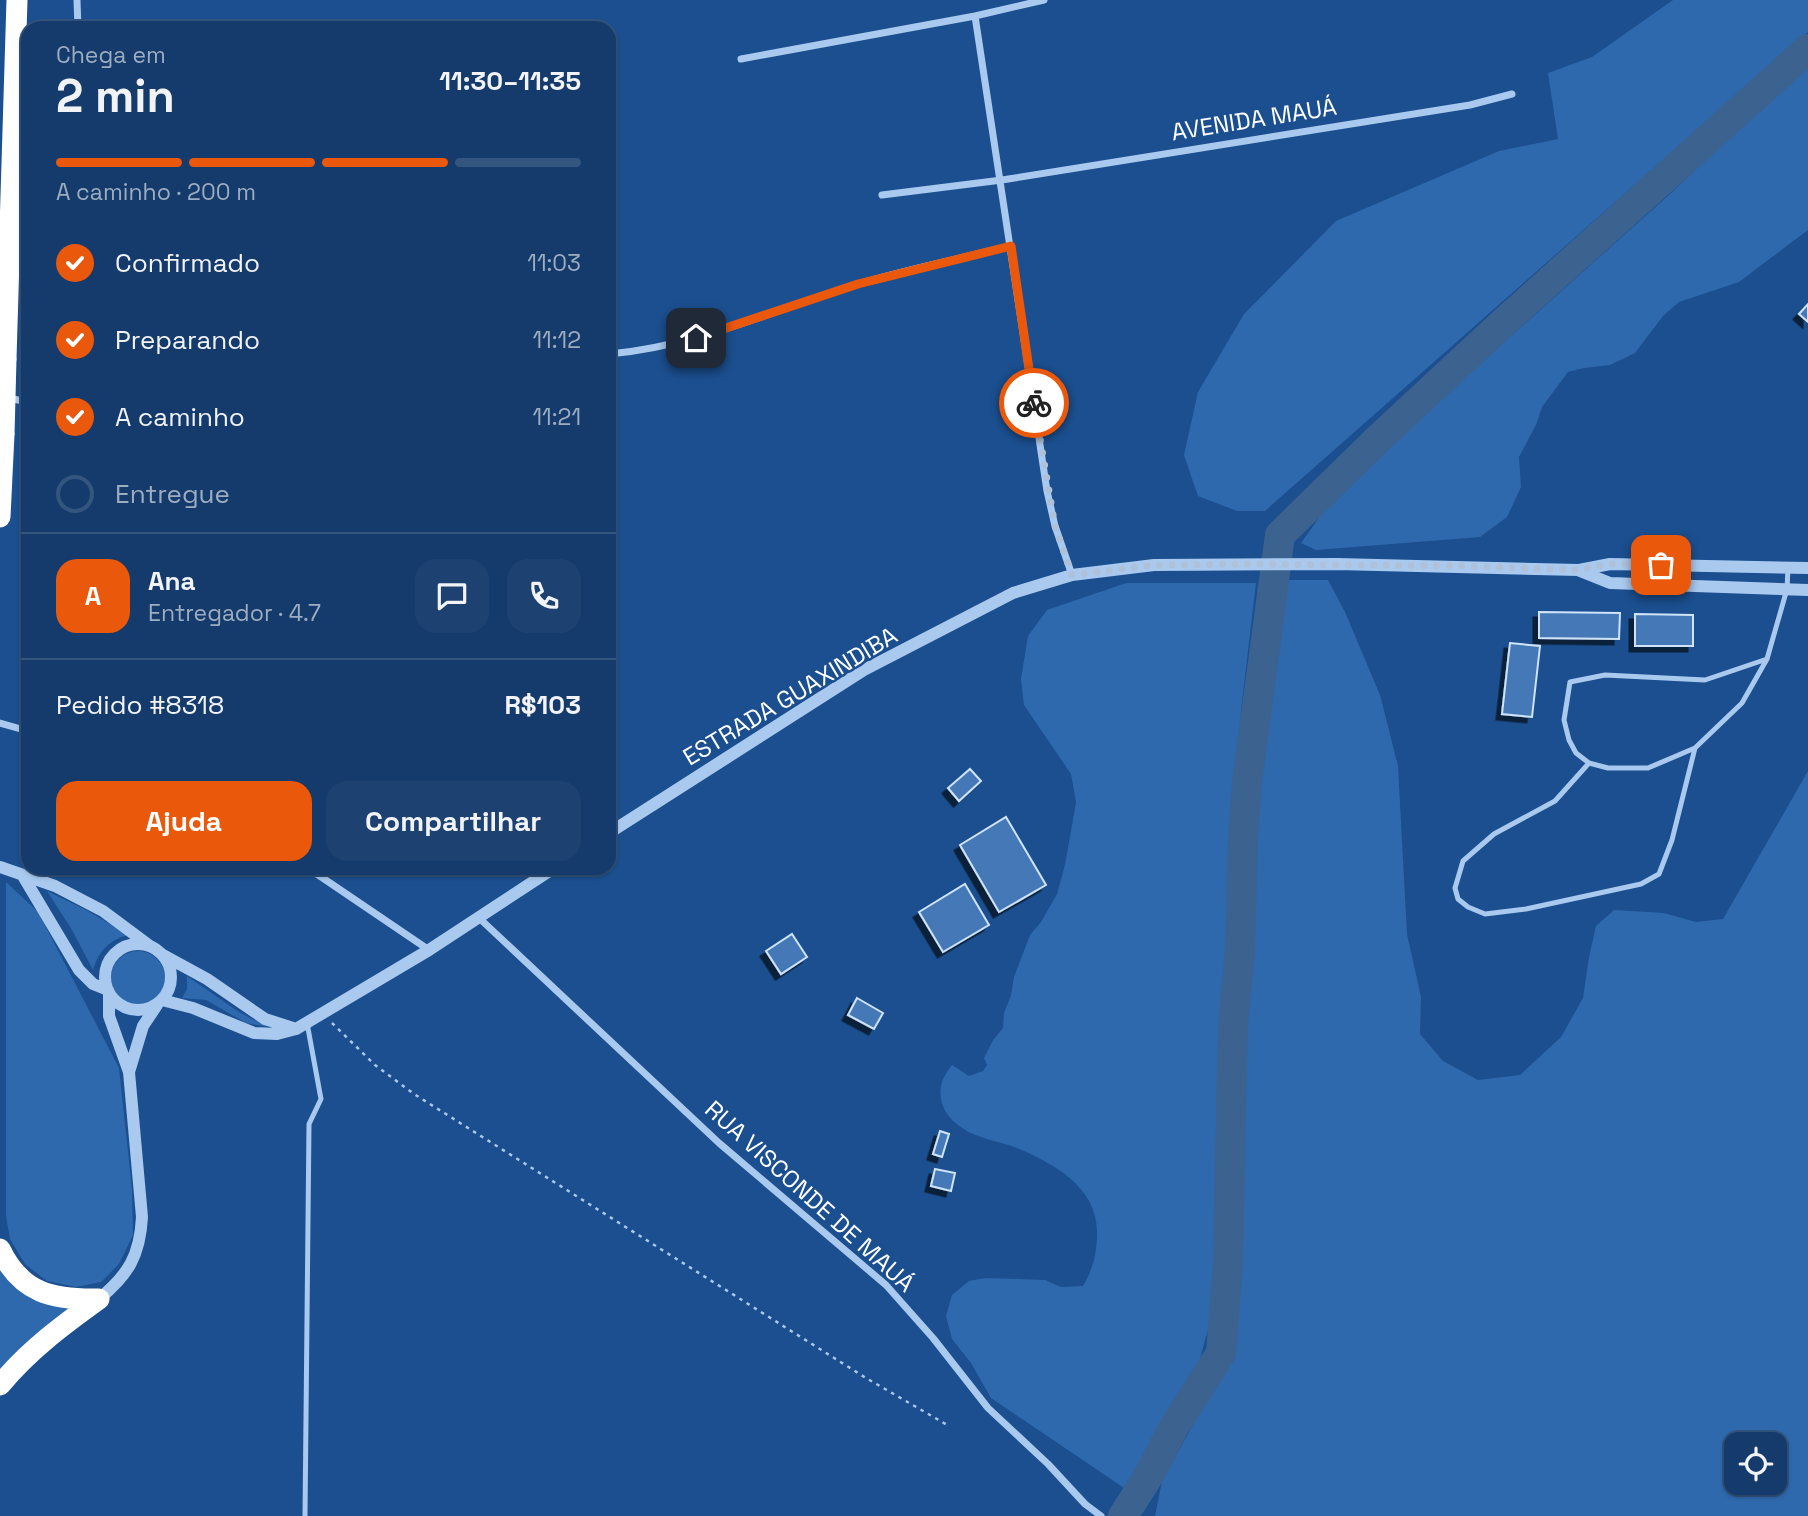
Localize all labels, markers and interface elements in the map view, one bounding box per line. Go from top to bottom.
text: Chega em [56,40,166,70]
text: 11:30–11:35 [439,64,581,98]
text: 2 min [56,67,175,125]
street label: AVENIDA MAUÁ [1169,91,1339,147]
text: A caminho · 200 m [56,177,256,207]
icon: check [56,244,94,282]
text: Confirmado [115,246,260,280]
text: 11:03 [527,248,581,278]
pin [666,308,726,368]
icon: home [677,319,715,357]
icon: check [56,321,94,359]
text: Preparando [115,323,260,357]
text: 11:12 [532,325,581,355]
courier [999,368,1069,438]
icon: bike [1015,384,1053,422]
icon: check [56,398,94,436]
text: A caminho [115,400,245,434]
text: 11:21 [532,402,581,432]
text: Entregue [115,477,230,511]
pin [1631,535,1691,595]
icon: bag [1642,546,1680,584]
button: chat [415,559,489,633]
button: phone [507,559,581,633]
text: Ana [148,564,196,598]
text: A [85,579,101,613]
text: Entregador · 4.7 [148,598,321,628]
street label: ESTRADA GUAXINDIBA [677,620,903,772]
text: Pedido #8318 [56,688,224,722]
text: R$103 [504,688,581,722]
button: Ajuda [56,781,312,861]
button: Compartilhar [326,781,581,861]
street label: RUA VISCONDE DE MAUÁ [699,1094,921,1298]
map controls [1724,1432,1787,1495]
button: locate [1724,1432,1787,1495]

